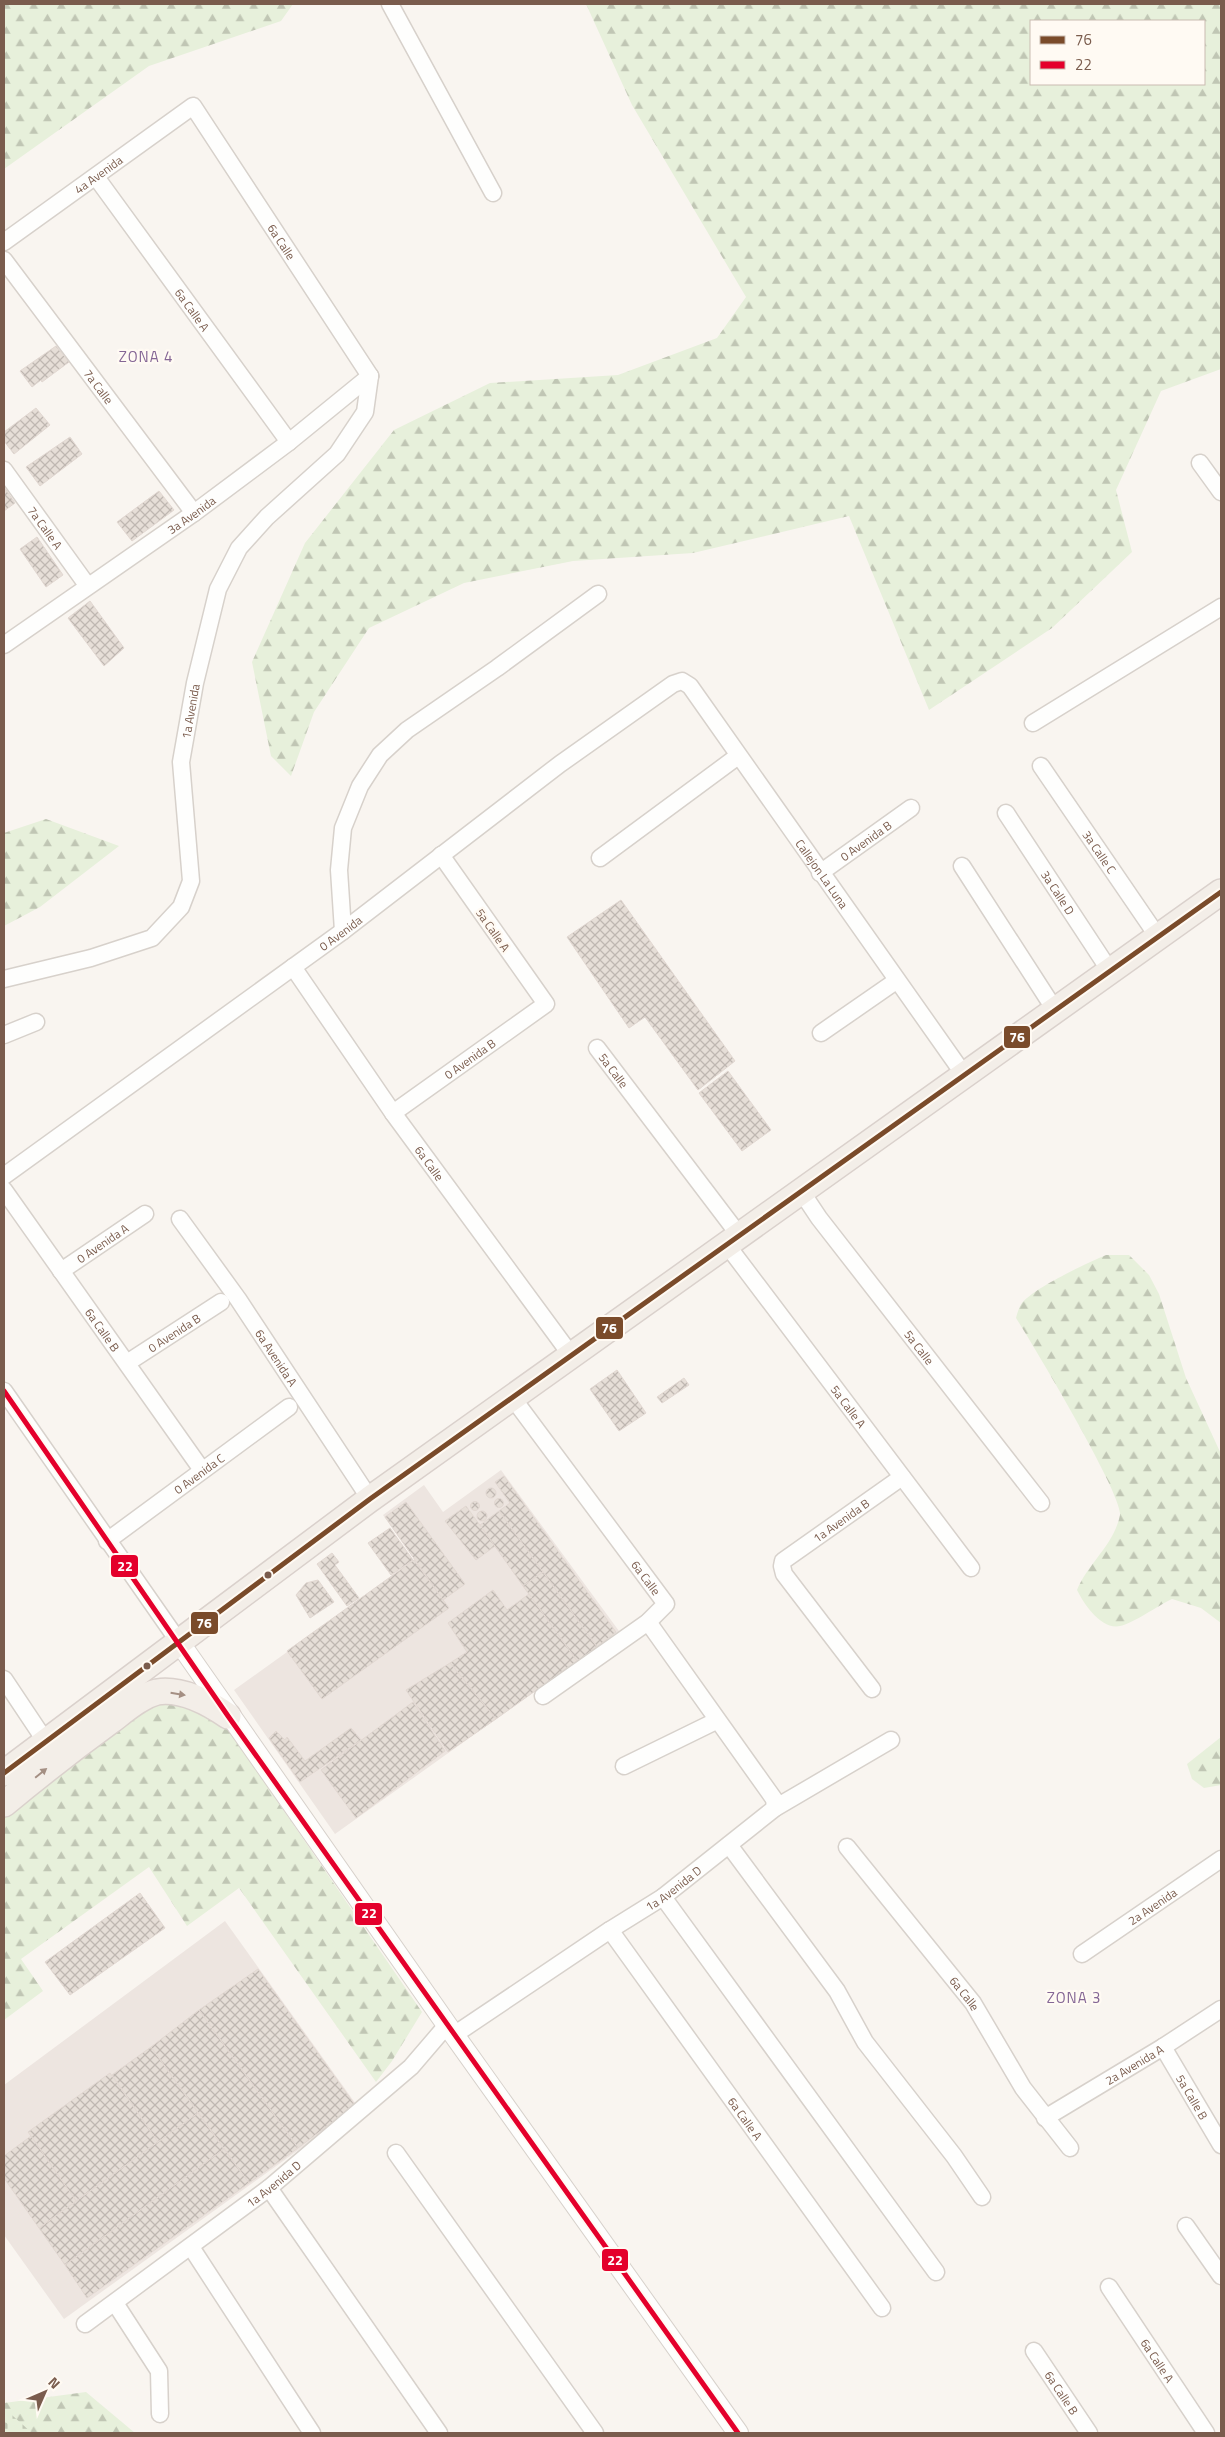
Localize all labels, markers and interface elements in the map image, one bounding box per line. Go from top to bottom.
legend [1030,20,1205,85]
text: 76 [1075,28,1092,51]
text: 22 [1075,53,1092,76]
street label: 4a Avenida [70,150,126,198]
street label: 6a Calle [263,220,301,263]
street label: 6a Calle A [170,284,215,335]
district label: ZONA 4 [119,345,173,368]
street label: 7a Calle [79,365,118,408]
street label: 3a Avenida [163,491,219,539]
street label: 7a Calle A [23,502,68,553]
street label: 1a Avenida [176,682,204,740]
street label: 0 Avenida B [836,815,895,865]
street label: 3a Calle C [1078,826,1122,878]
street label: Callejon La Luna [791,835,853,912]
street label: 3a Calle D [1037,866,1080,919]
street label: 5a Calle A [471,904,515,956]
street label: 0 Avenida [315,910,366,955]
line badge: 76 [1003,1025,1031,1049]
text: 76 [1009,1026,1025,1047]
street label: 0 Avenida B [440,1033,499,1083]
street label: 5a Calle [594,1049,633,1092]
street label: 6a Calle [410,1141,449,1185]
street label: 0 Avenida A [72,1218,132,1267]
street label: 6a Calle B [81,1304,125,1355]
street label: 0 Avenida B [144,1308,204,1357]
line badge: 76 [595,1316,624,1340]
text: 76 [601,1317,617,1338]
street label: 6a Avenida A [251,1325,303,1390]
street label: 5a Calle [900,1326,939,1368]
street label: 5a Calle A [826,1381,871,1432]
street label: 0 Avenida C [170,1448,228,1498]
street label: 1a Avenida B [809,1493,873,1547]
line badge: 22 [110,1554,139,1578]
text: 22 [117,1555,133,1576]
street label: 6a Calle [627,1556,666,1599]
unlabelled marker [263,1570,273,1580]
line badge: 76 [190,1611,219,1635]
text: 76 [196,1612,212,1633]
unlabelled marker [142,1661,152,1671]
one-way arrow [170,1691,186,1699]
one-way arrow [35,1768,48,1779]
street label: 1a Avenida D [641,1860,705,1915]
street label: 2a Avenida [1124,1883,1180,1930]
line badge: 22 [354,1902,383,1926]
text: 22 [361,1902,377,1923]
street label: 6a Calle [945,1972,985,2014]
district label: ZONA 3 [1047,1986,1101,2009]
street label: 2a Avenida A [1101,2039,1167,2089]
street label: 5a Calle B [1172,2071,1213,2123]
street label: 6a Calle A [723,2093,768,2144]
street label: 1a Avenida D [242,2155,305,2212]
line badge: 22 [601,2248,629,2272]
text: 22 [607,2249,623,2270]
street label: 6a Calle A [1136,2334,1179,2386]
north arrow [20,2367,70,2417]
street label: 6a Calle B [1040,2367,1084,2418]
text: N [44,2372,65,2393]

